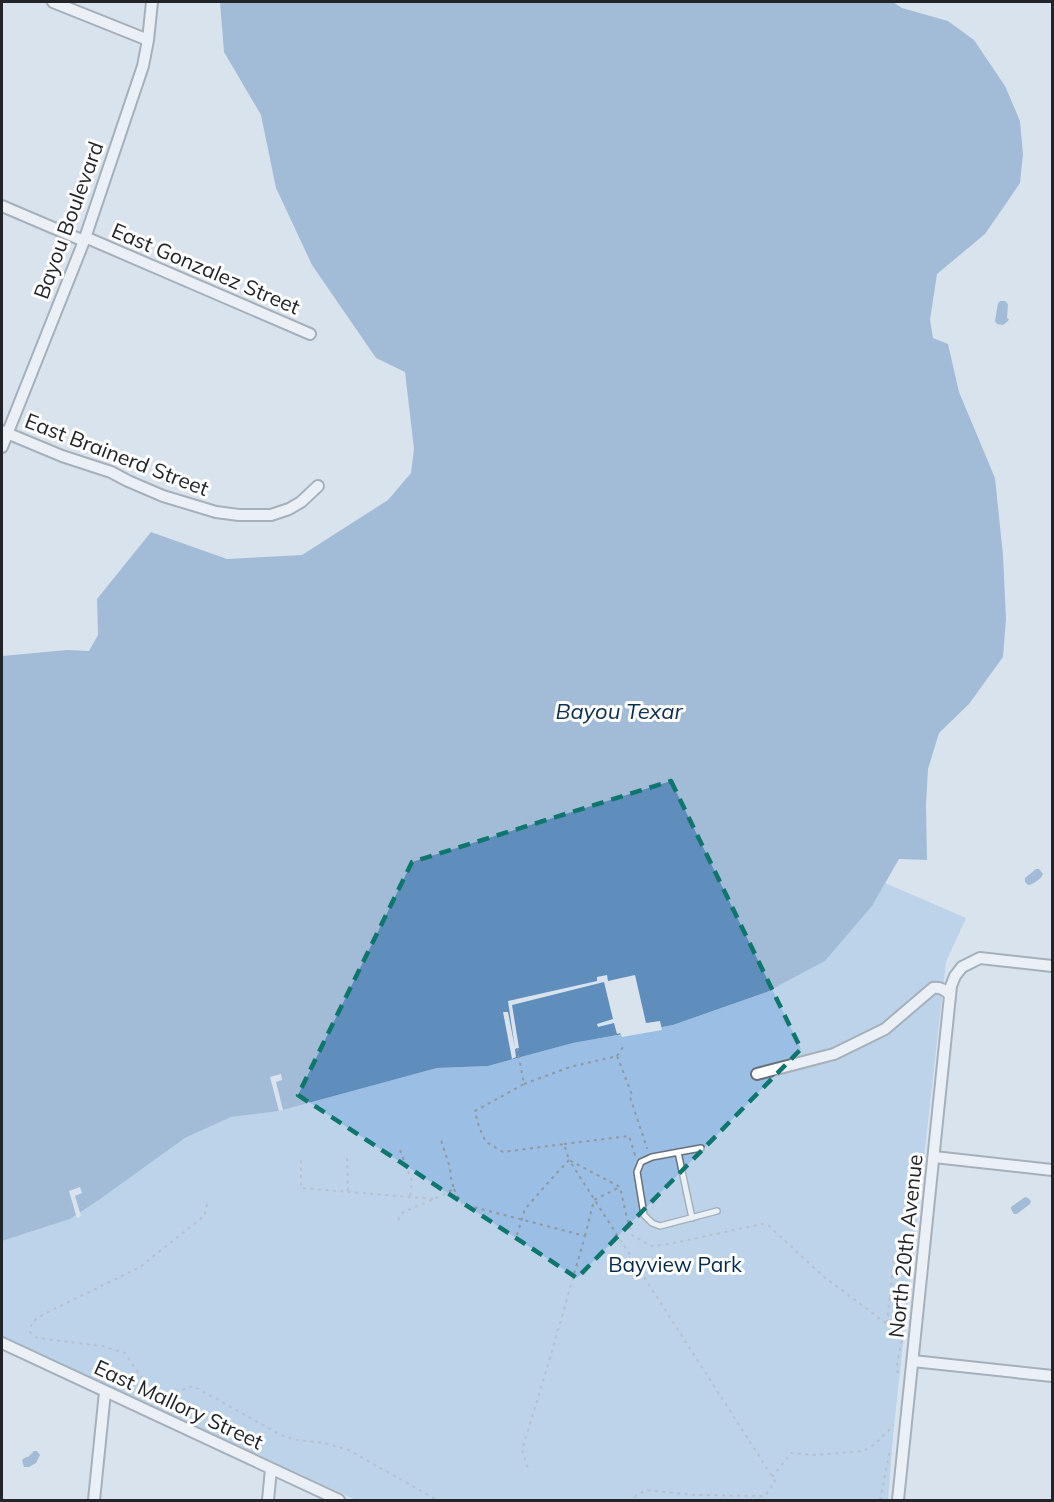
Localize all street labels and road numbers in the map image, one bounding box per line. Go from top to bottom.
street label: Bayou Boulevard [27,138,109,302]
street label: East Gonzalez Street [108,217,304,319]
street label: East Brainerd Street [21,407,213,501]
street label: North 20th Avenue [882,1153,928,1339]
street label: East Mallory Street [90,1353,268,1455]

